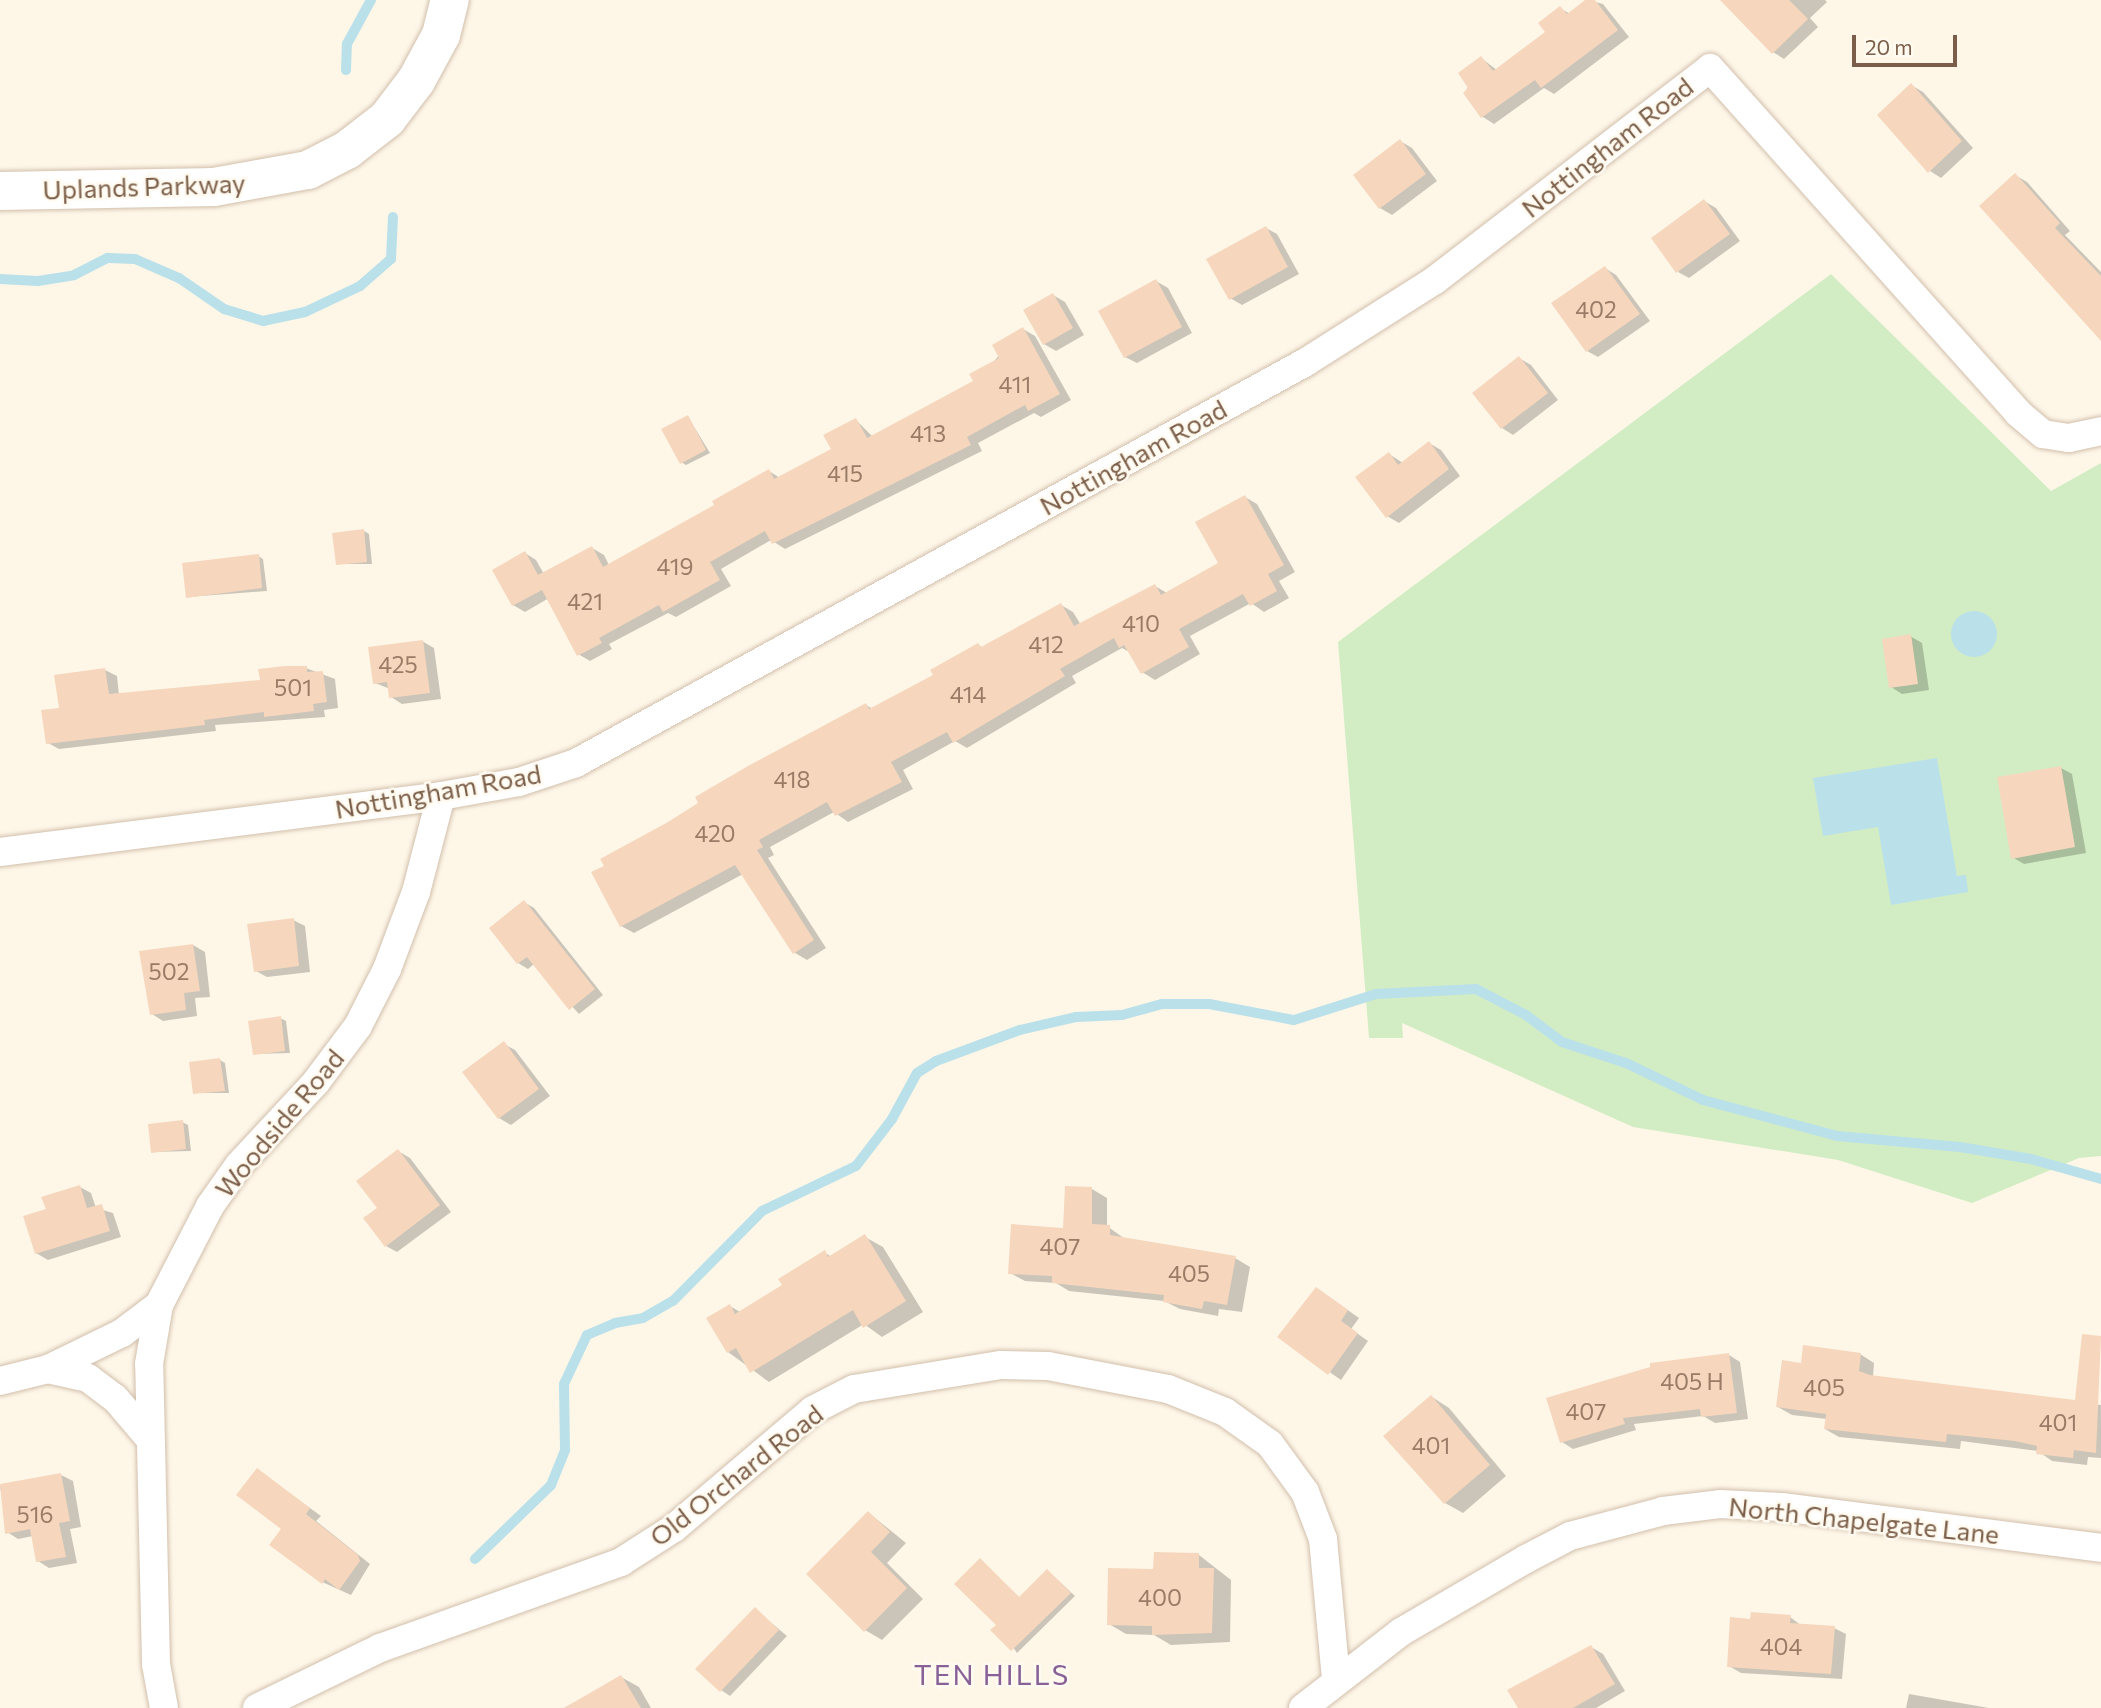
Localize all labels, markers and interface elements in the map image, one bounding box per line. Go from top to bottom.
scale bar [1856,21,1961,65]
text: 20 m [1865,34,1913,59]
street label: Nottingham Road [1515,70,1699,224]
street label: Uplands Parkway [42,167,246,205]
house number: 402 [1575,295,1617,323]
house number: 411 [999,370,1031,398]
street label: Nottingham Road [1034,393,1232,521]
house number: 413 [910,419,946,447]
house number: 415 [827,459,863,487]
house number: 419 [657,552,693,580]
house number: 421 [567,587,603,615]
house number: 410 [1122,609,1160,637]
house number: 412 [1028,630,1064,658]
house number: 425 [378,650,418,678]
house number: 501 [274,673,312,701]
house number: 414 [950,680,986,708]
street label: Nottingham Road [332,758,544,824]
house number: 418 [774,765,810,793]
house number: 420 [694,819,736,847]
house number: 502 [149,957,189,985]
street label: Woodside Road [208,1043,350,1203]
house number: 407 [1040,1232,1080,1260]
house number: 405 [1168,1259,1210,1287]
house number: 405 H [1660,1367,1724,1395]
house number: 405 [1803,1373,1845,1401]
house number: 407 [1566,1397,1606,1425]
street label: Old Orchard Road [643,1398,829,1552]
house number: 401 [2039,1408,2077,1436]
house number: 401 [1412,1431,1450,1459]
street label: North Chapelgate Lane [1727,1490,2001,1550]
house number: 516 [16,1500,54,1528]
house number: 400 [1138,1583,1182,1611]
house number: 404 [1760,1632,1802,1660]
district label: TEN HILLS [915,1657,1069,1691]

